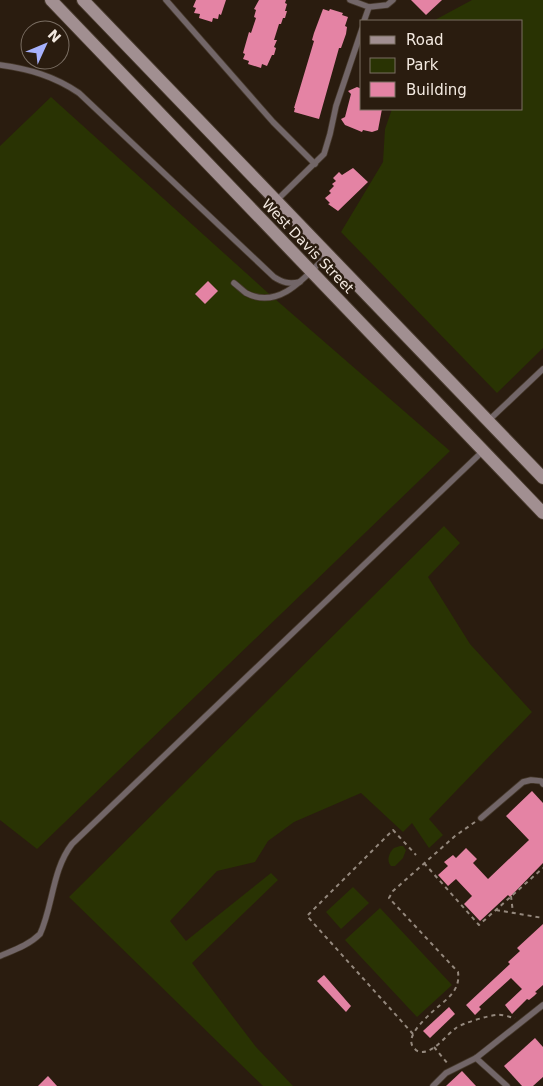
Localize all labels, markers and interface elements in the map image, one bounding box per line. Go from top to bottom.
north arrow [20,20,70,70]
legend [360,20,523,110]
text: N [45,26,64,46]
text: Road [406,31,444,49]
text: Park [406,56,439,74]
text: Building [406,81,467,99]
street label: West Davis Street [259,196,357,297]

